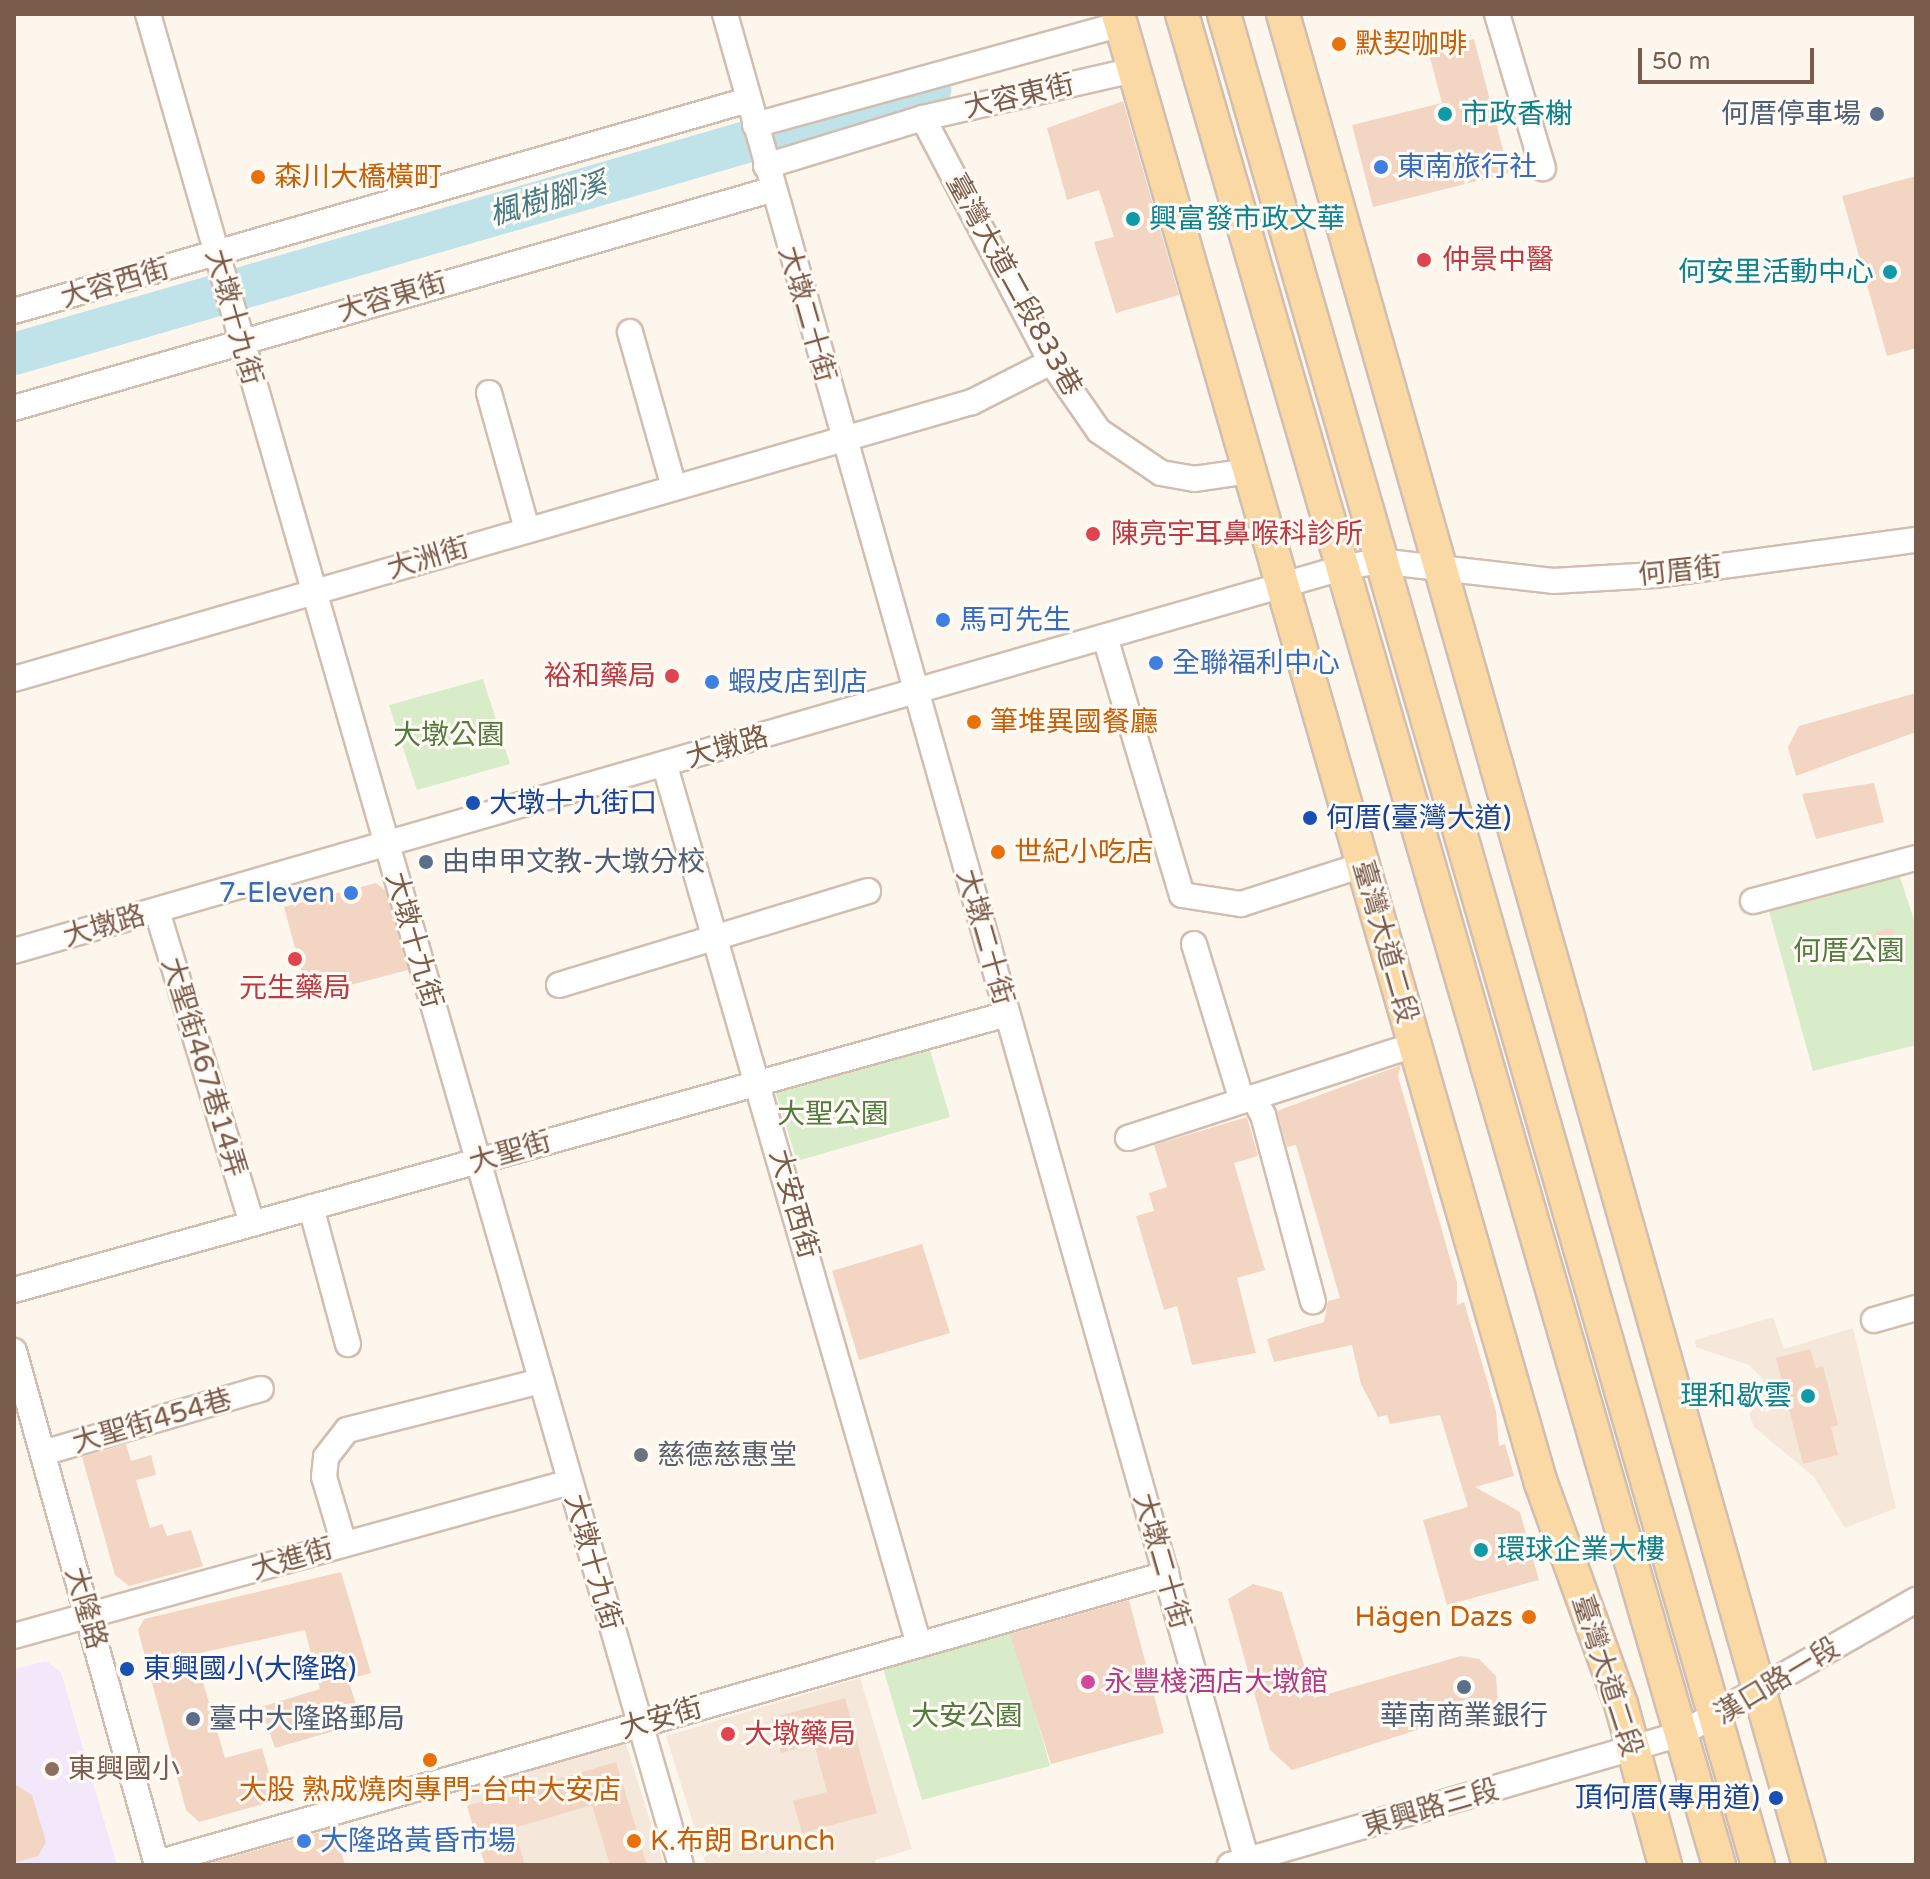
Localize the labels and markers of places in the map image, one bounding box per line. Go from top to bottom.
place label: 默契咖啡 [1355,27,1467,61]
marker: 默契咖啡 [1330,35,1348,53]
place label: 市政香榭 [1461,97,1573,131]
place label: 何厝停車場 [1721,97,1861,131]
marker: 市政香榭 [1436,105,1454,123]
marker: 何厝停車場 [1868,105,1886,123]
place label: 東南旅行社 [1397,150,1537,184]
marker: 東南旅行社 [1372,158,1390,176]
place label: 森川大橋橫町 [274,160,442,194]
marker: 森川大橋橫町 [249,168,267,186]
place label: 興富發市政文華 [1149,202,1345,236]
marker: 興富發市政文華 [1124,210,1142,228]
place label: 仲景中醫 [1442,243,1554,277]
marker: 仲景中醫 [1413,249,1435,271]
place label: 何安里活動中心 [1678,255,1874,289]
marker: 何安里活動中心 [1881,263,1899,281]
place label: 陳亮宇耳鼻喉科診所 [1111,517,1363,551]
marker: 陳亮宇耳鼻喉科診所 [1082,523,1104,545]
place label: 馬可先生 [959,603,1071,637]
marker: 馬可先生 [934,611,952,629]
place label: 全聯福利中心 [1172,646,1340,680]
marker: 全聯福利中心 [1147,654,1165,672]
place label: 裕和藥局 [544,659,656,693]
place label: 蝦皮店到店 [728,665,868,699]
marker: 裕和藥局 [663,667,681,685]
marker: 蝦皮店到店 [703,673,721,691]
place label: 筆堆異國餐廳 [990,705,1158,739]
marker: 筆堆異國餐廳 [965,713,983,731]
place label: 大墩十九街口 [489,786,657,820]
marker: 大墩十九街口 [464,794,482,812]
place label: 何厝(臺灣大道) [1326,801,1511,835]
marker: 何厝(臺灣大道) [1301,809,1319,827]
place label: 世紀小吃店 [1014,835,1154,869]
marker: 世紀小吃店 [989,843,1007,861]
place label: 由申甲文教-大墩分校 [442,845,705,879]
marker: 由申甲文教-大墩分校 [417,853,435,871]
place label: 7-Eleven [218,876,335,910]
marker: 7-Eleven [342,884,360,902]
marker: 元生藥局 [286,950,304,968]
place label: 元生藥局 [239,971,351,1005]
place label: 理和歇雲 [1680,1379,1792,1413]
marker: 理和歇雲 [1799,1387,1817,1405]
place label: 慈德慈惠堂 [657,1438,797,1472]
marker: 慈德慈惠堂 [632,1446,650,1464]
place label: 環球企業大樓 [1497,1533,1665,1567]
marker: 環球企業大樓 [1472,1541,1490,1559]
place label: Hägen Dazs [1354,1600,1513,1634]
marker: Hägen Dazs [1520,1608,1538,1626]
place label: 東興國小(大隆路) [143,1652,356,1686]
marker: 東興國小(大隆路) [118,1660,136,1678]
place label: 永豐棧酒店大墩館 [1104,1665,1328,1699]
marker: 永豐棧酒店大墩館 [1079,1673,1097,1691]
marker: 華南商業銀行 [1455,1678,1473,1696]
place label: 華南商業銀行 [1380,1699,1548,1733]
place label: 臺中大隆路郵局 [209,1702,405,1736]
marker: 臺中大隆路郵局 [184,1710,202,1728]
place label: 大墩藥局 [744,1717,856,1751]
marker: 大墩藥局 [719,1725,737,1743]
marker: 大股 熟成燒肉專門-台中大安店 [421,1751,439,1769]
place label: 東興國小 [68,1752,180,1786]
marker: 東興國小 [43,1760,61,1778]
place label: 大股 熟成燒肉專門-台中大安店 [239,1773,621,1807]
place label: 頂何厝(專用道) [1575,1781,1760,1815]
marker: 頂何厝(專用道) [1767,1789,1785,1807]
place label: 大隆路黃昏市場 [320,1824,516,1858]
place label: K.布朗 Brunch [650,1824,835,1858]
marker: 大隆路黃昏市場 [295,1832,313,1850]
marker: K.布朗 Brunch [625,1832,643,1850]

